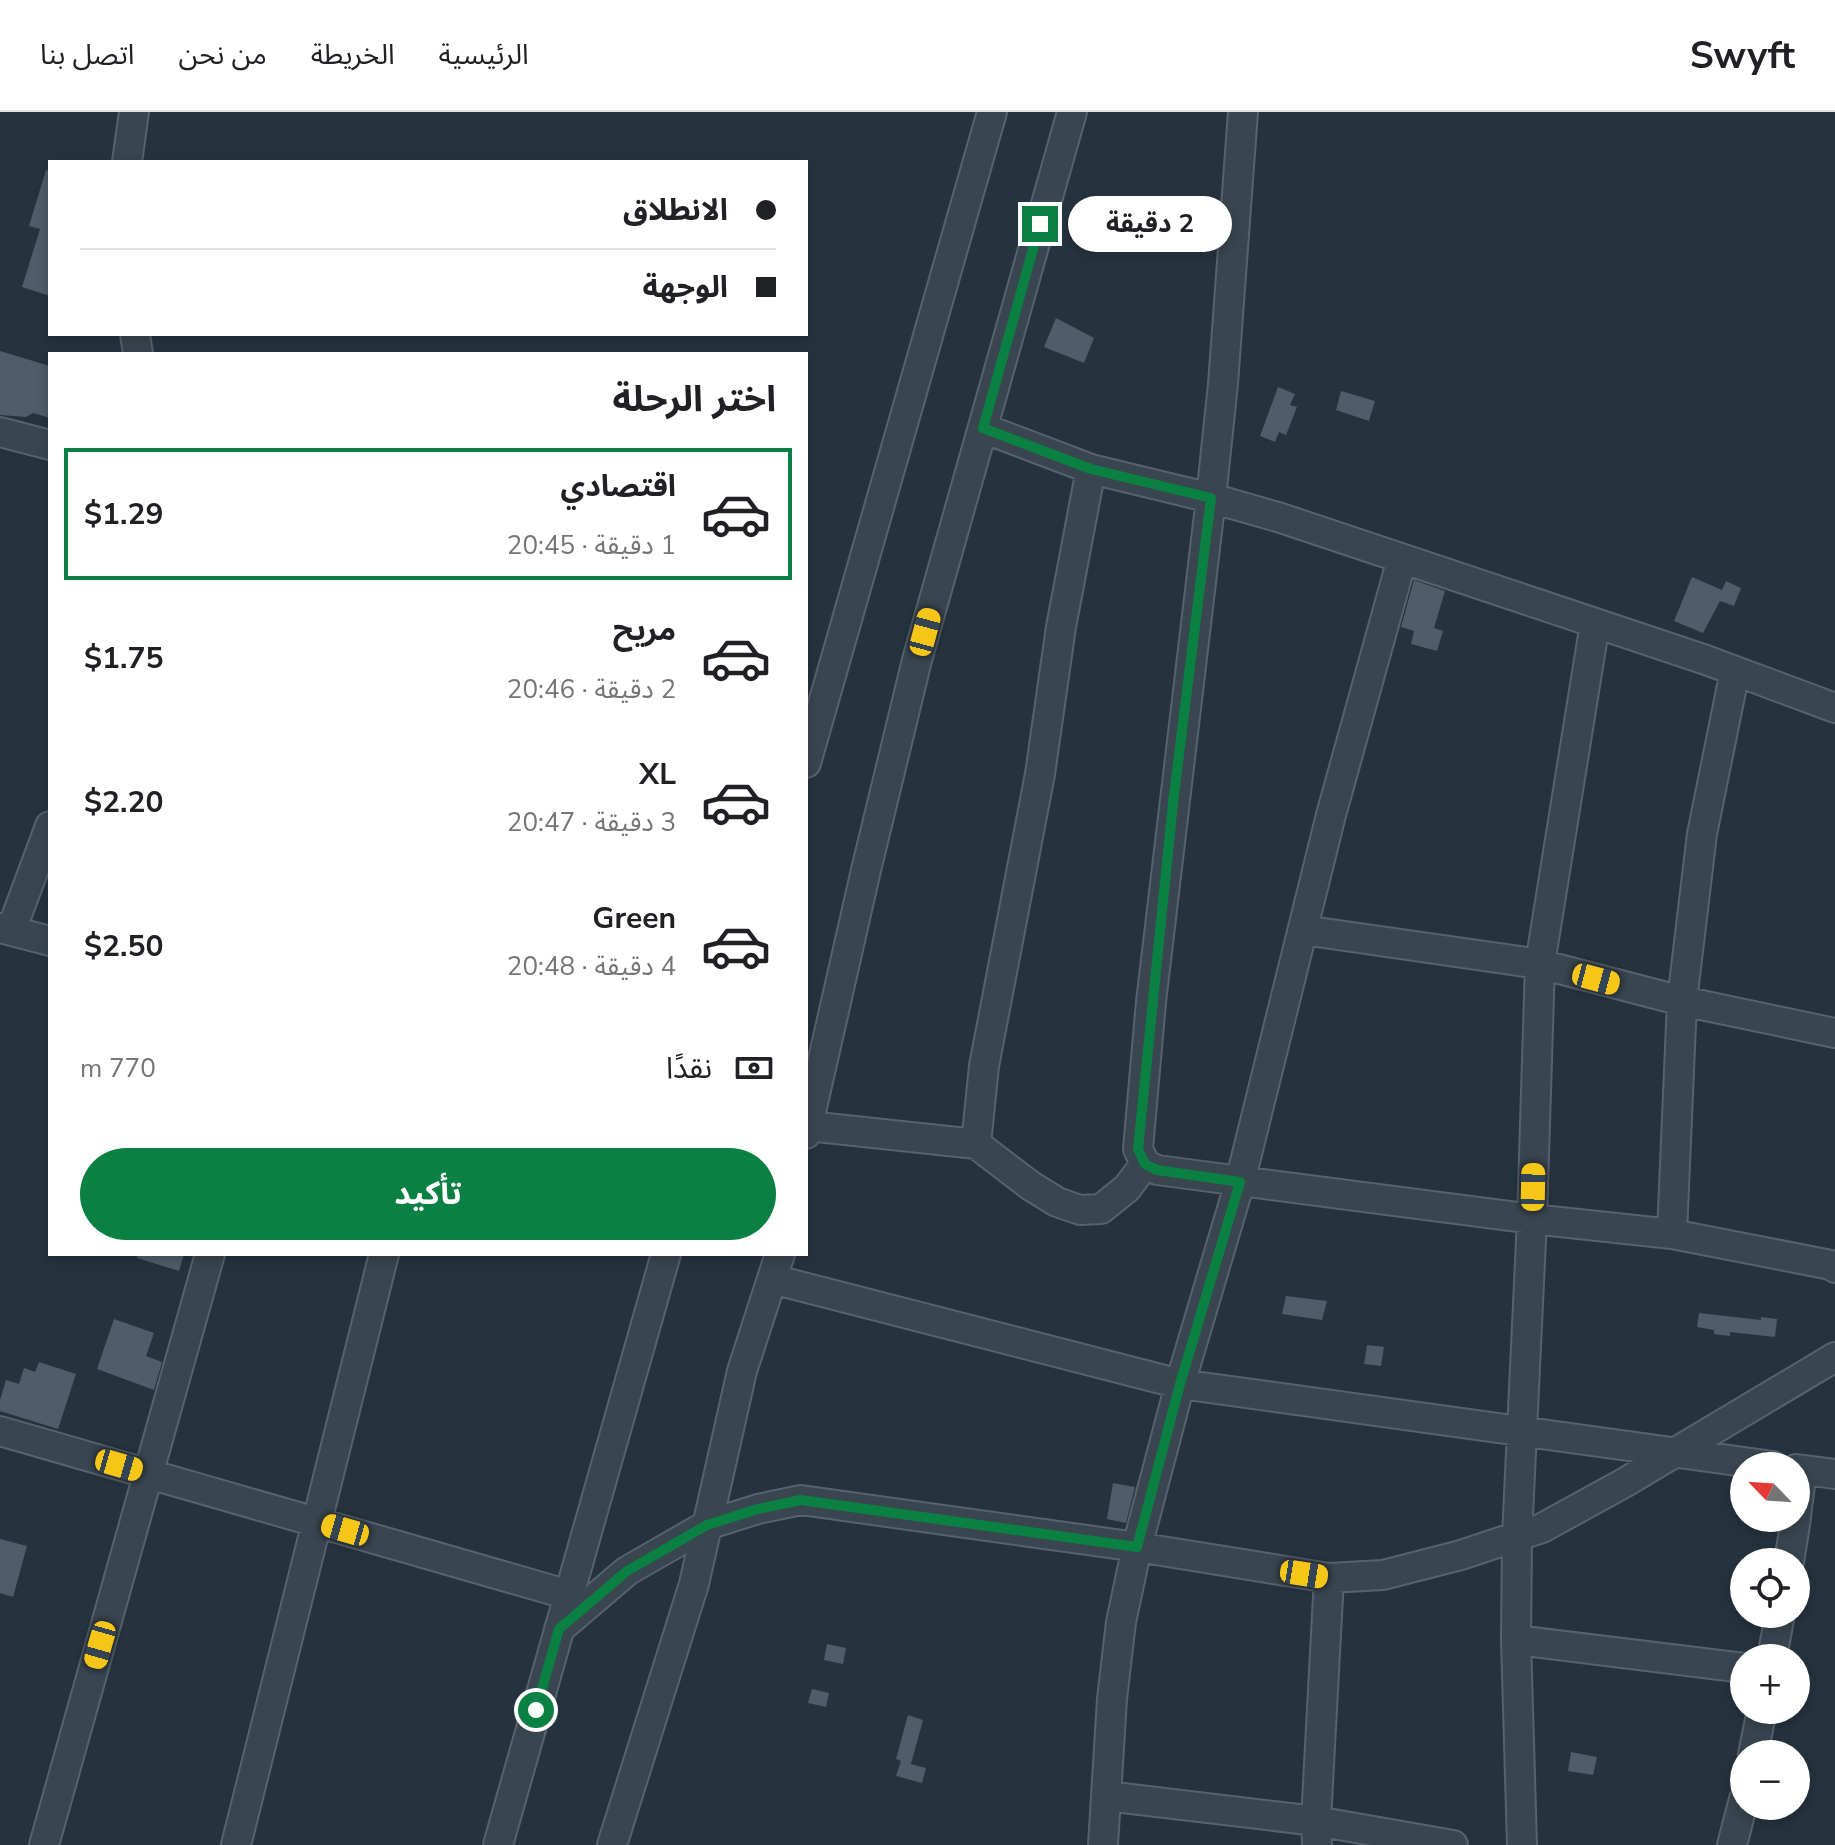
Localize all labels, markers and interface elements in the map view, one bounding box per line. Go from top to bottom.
text: Swyft [1690,30,1795,81]
text: اتصل بنا [40,36,135,74]
text: من نحن [179,36,267,74]
text: الخريطة [311,36,395,74]
text: الرئيسية [439,36,529,74]
text: الانطلاق [623,190,728,231]
callout: 2 دقيقة [1068,196,1232,252]
route end [1022,206,1058,242]
text: 2 دقيقة [1106,206,1194,241]
text: الوجهة [643,267,728,308]
text: اختر الرحلة [613,375,776,424]
text: اقتصادي [561,466,676,507]
icon: car [700,478,772,550]
text: $1.29 [84,494,163,535]
text: 1 دقيقة · 20:45 [507,528,676,563]
car [907,606,943,658]
text: مريح [613,610,676,651]
icon: car [700,622,772,694]
text: $1.75 [84,638,163,679]
text: 2 دقيقة · 20:46 [507,672,676,707]
text: XL [639,754,676,795]
icon: car [700,766,772,838]
text: $2.20 [84,782,163,823]
text: 3 دقيقة · 20:47 [507,805,676,840]
text: Green [592,898,676,939]
icon: car [700,910,772,982]
text: $2.50 [84,926,163,967]
text: 4 دقيقة · 20:48 [507,949,676,984]
car [1570,961,1622,997]
icon: cash [732,1046,776,1090]
text: نقدًا [666,1048,712,1089]
text: 770 m [80,1051,156,1086]
button: تأكيد [80,1148,776,1240]
car [1521,1163,1545,1211]
car [93,1447,145,1483]
north arrow [1730,1452,1810,1532]
map controls [1730,1452,1810,1820]
car [319,1512,371,1548]
button: locate [1730,1548,1810,1628]
car [1278,1558,1330,1590]
car [82,1619,118,1671]
button: + [1730,1644,1810,1724]
route start [518,1692,554,1728]
button: − [1730,1740,1810,1820]

